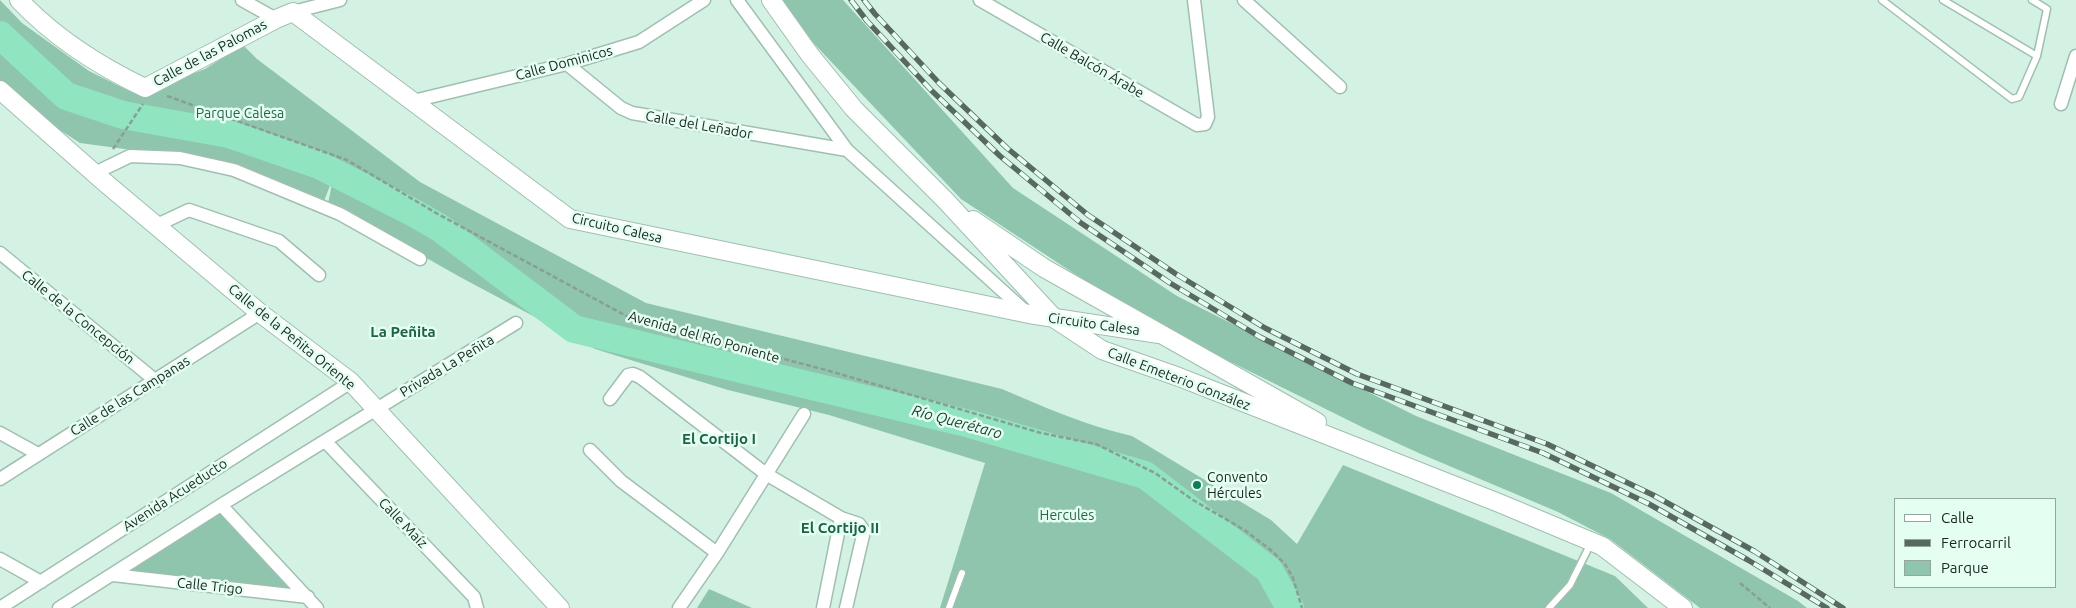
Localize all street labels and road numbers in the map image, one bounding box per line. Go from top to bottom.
street label: Calle de las Palomas [150,16,270,90]
street label: Calle Balcón Árabe [1037,28,1147,102]
street label: Calle Dominicos [514,42,614,84]
street label: Calle del Leñador [644,107,754,143]
street label: Circuito Calesa [570,209,664,247]
street label: Calle de la Concepción [18,266,138,368]
street label: Calle de la Peñita Oriente [225,280,359,394]
street label: Avenida del Río Poniente [626,307,782,367]
street label: Circuito Calesa [1047,309,1141,339]
street label: Privada La Peñita [397,331,497,401]
street label: Calle Emeterio González [1105,344,1253,414]
street label: Calle de las Campanas [67,352,193,440]
street label: Avenida Acueducto [120,455,230,535]
street label: Calle Maíz [375,494,431,552]
street label: Calle Trigo [176,574,244,598]

